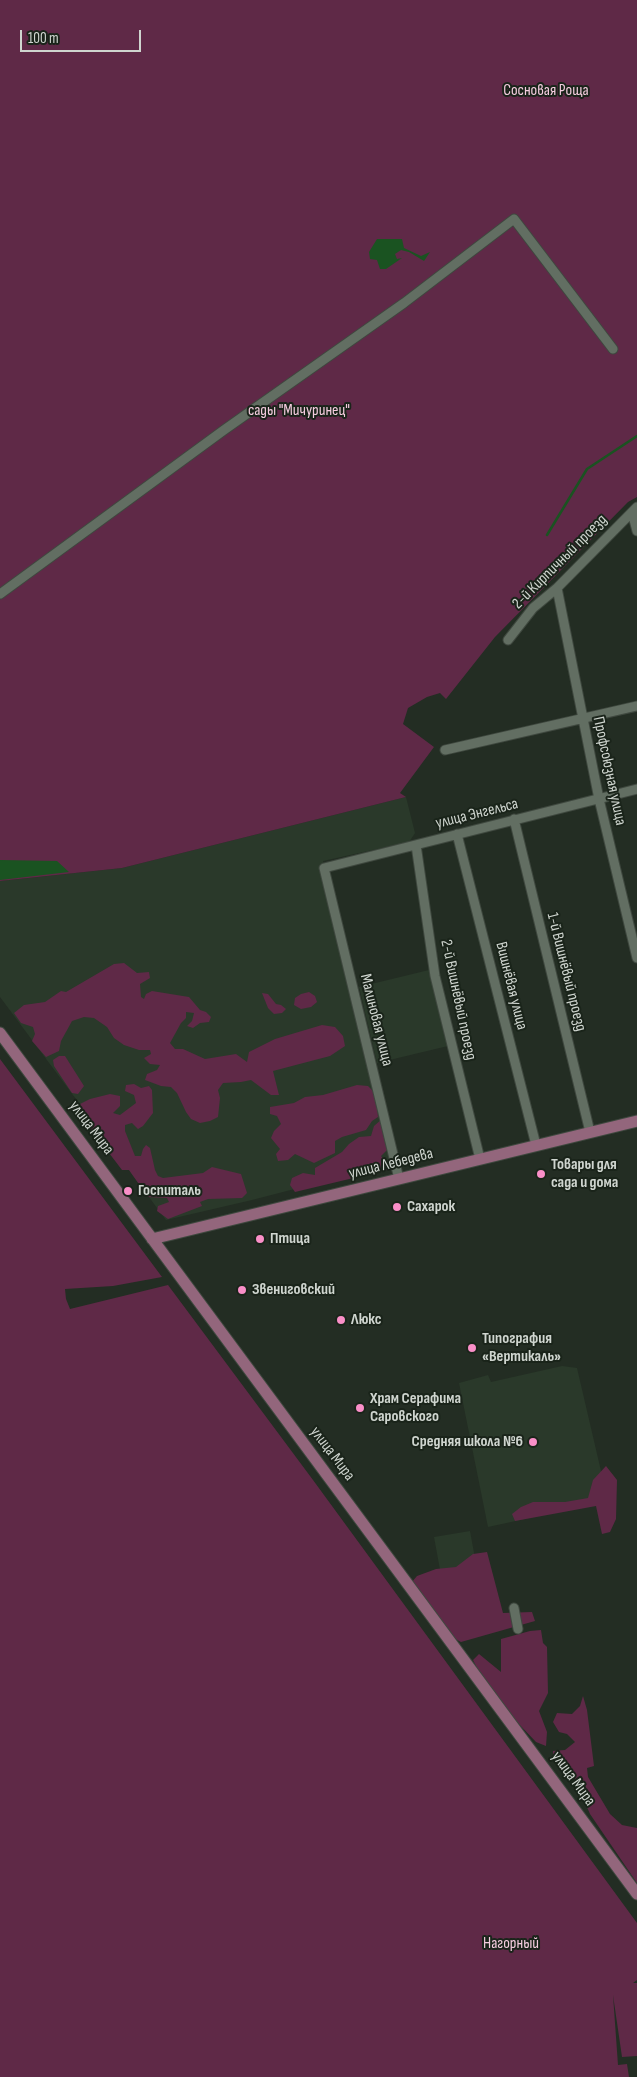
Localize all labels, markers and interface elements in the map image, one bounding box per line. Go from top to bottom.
scale bar [22,20,144,52]
text: 100 m [28,29,59,48]
park label: Сосновая Роща [503,81,589,101]
park label: сады "Мичуринец" [248,401,350,421]
street label: 2-й Кирпичный проезд [509,511,611,613]
street label: Профсоюзная улица [588,715,630,827]
street label: улица Энгельса [434,794,520,834]
street label: 1-й Вишнёвый проезд [542,911,590,1033]
street label: 2-й Вишнёвый проезд [436,938,480,1062]
street label: Вишнёвая улица [491,940,531,1032]
street label: Малиновая улица [355,972,397,1068]
street label: улица Мира [64,1097,118,1159]
street label: улица Лебедева [347,1144,435,1184]
place label: Товары для сада и дома [551,1155,618,1193]
marker: Товары для сада и дома [535,1168,547,1180]
place label: Госпиталь [138,1181,201,1201]
marker: Госпиталь [122,1185,134,1197]
place label: Сахарок [407,1197,455,1217]
marker: Сахарок [391,1201,403,1213]
place label: Птица [270,1229,310,1249]
marker: Птица [254,1233,266,1245]
place label: Звениговский [252,1280,335,1300]
marker: Звениговский [236,1284,248,1296]
place label: Люкс [351,1310,382,1330]
marker: Люкс [335,1314,347,1326]
place label: Типография «Вертикаль» [482,1329,561,1367]
marker: Типография «Вертикаль» [466,1342,478,1354]
place label: Храм Серафима Саровского [370,1389,461,1427]
marker: Храм Серафима Саровского [354,1402,366,1414]
street label: улица Мира [305,1423,359,1485]
place label: Средняя школа №6 [412,1432,523,1452]
marker: Средняя школа №6 [527,1436,539,1448]
street label: улица Мира [547,1748,599,1810]
park label: Нагорный [483,1934,539,1954]

